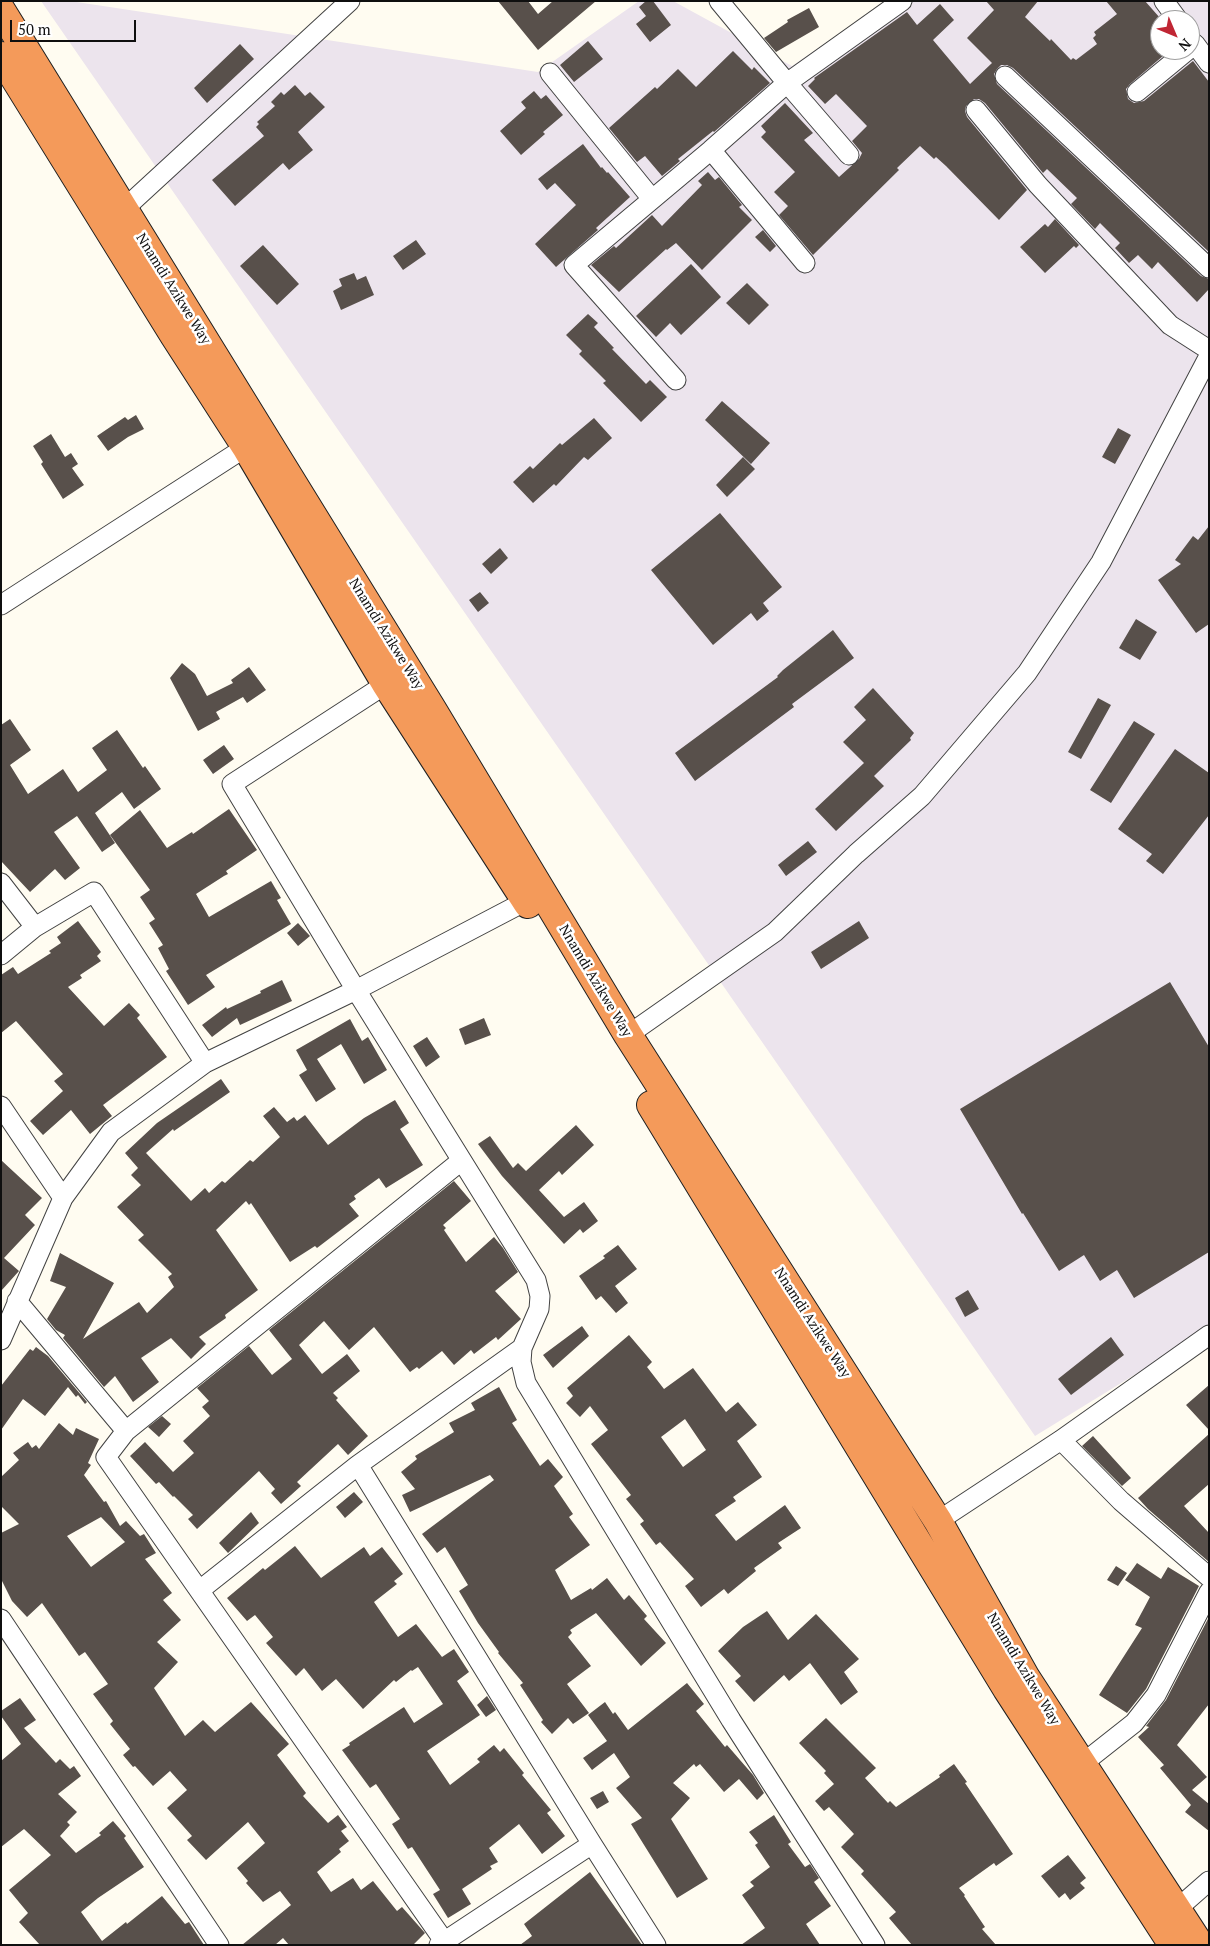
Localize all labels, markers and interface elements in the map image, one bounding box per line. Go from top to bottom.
scale bar [12,10,139,42]
north arrow [1150,10,1200,60]
text: 50 m [18,19,51,39]
text: N [1175,35,1196,56]
street label: Nnamdi Azikwe Way [132,230,214,348]
street label: Nnamdi Azikwe Way [345,575,427,693]
street label: Nnamdi Azikwe Way [555,922,635,1040]
street label: Nnamdi Azikwe Way [770,1265,854,1381]
street label: Nnamdi Azikwe Way [983,1610,1063,1728]

